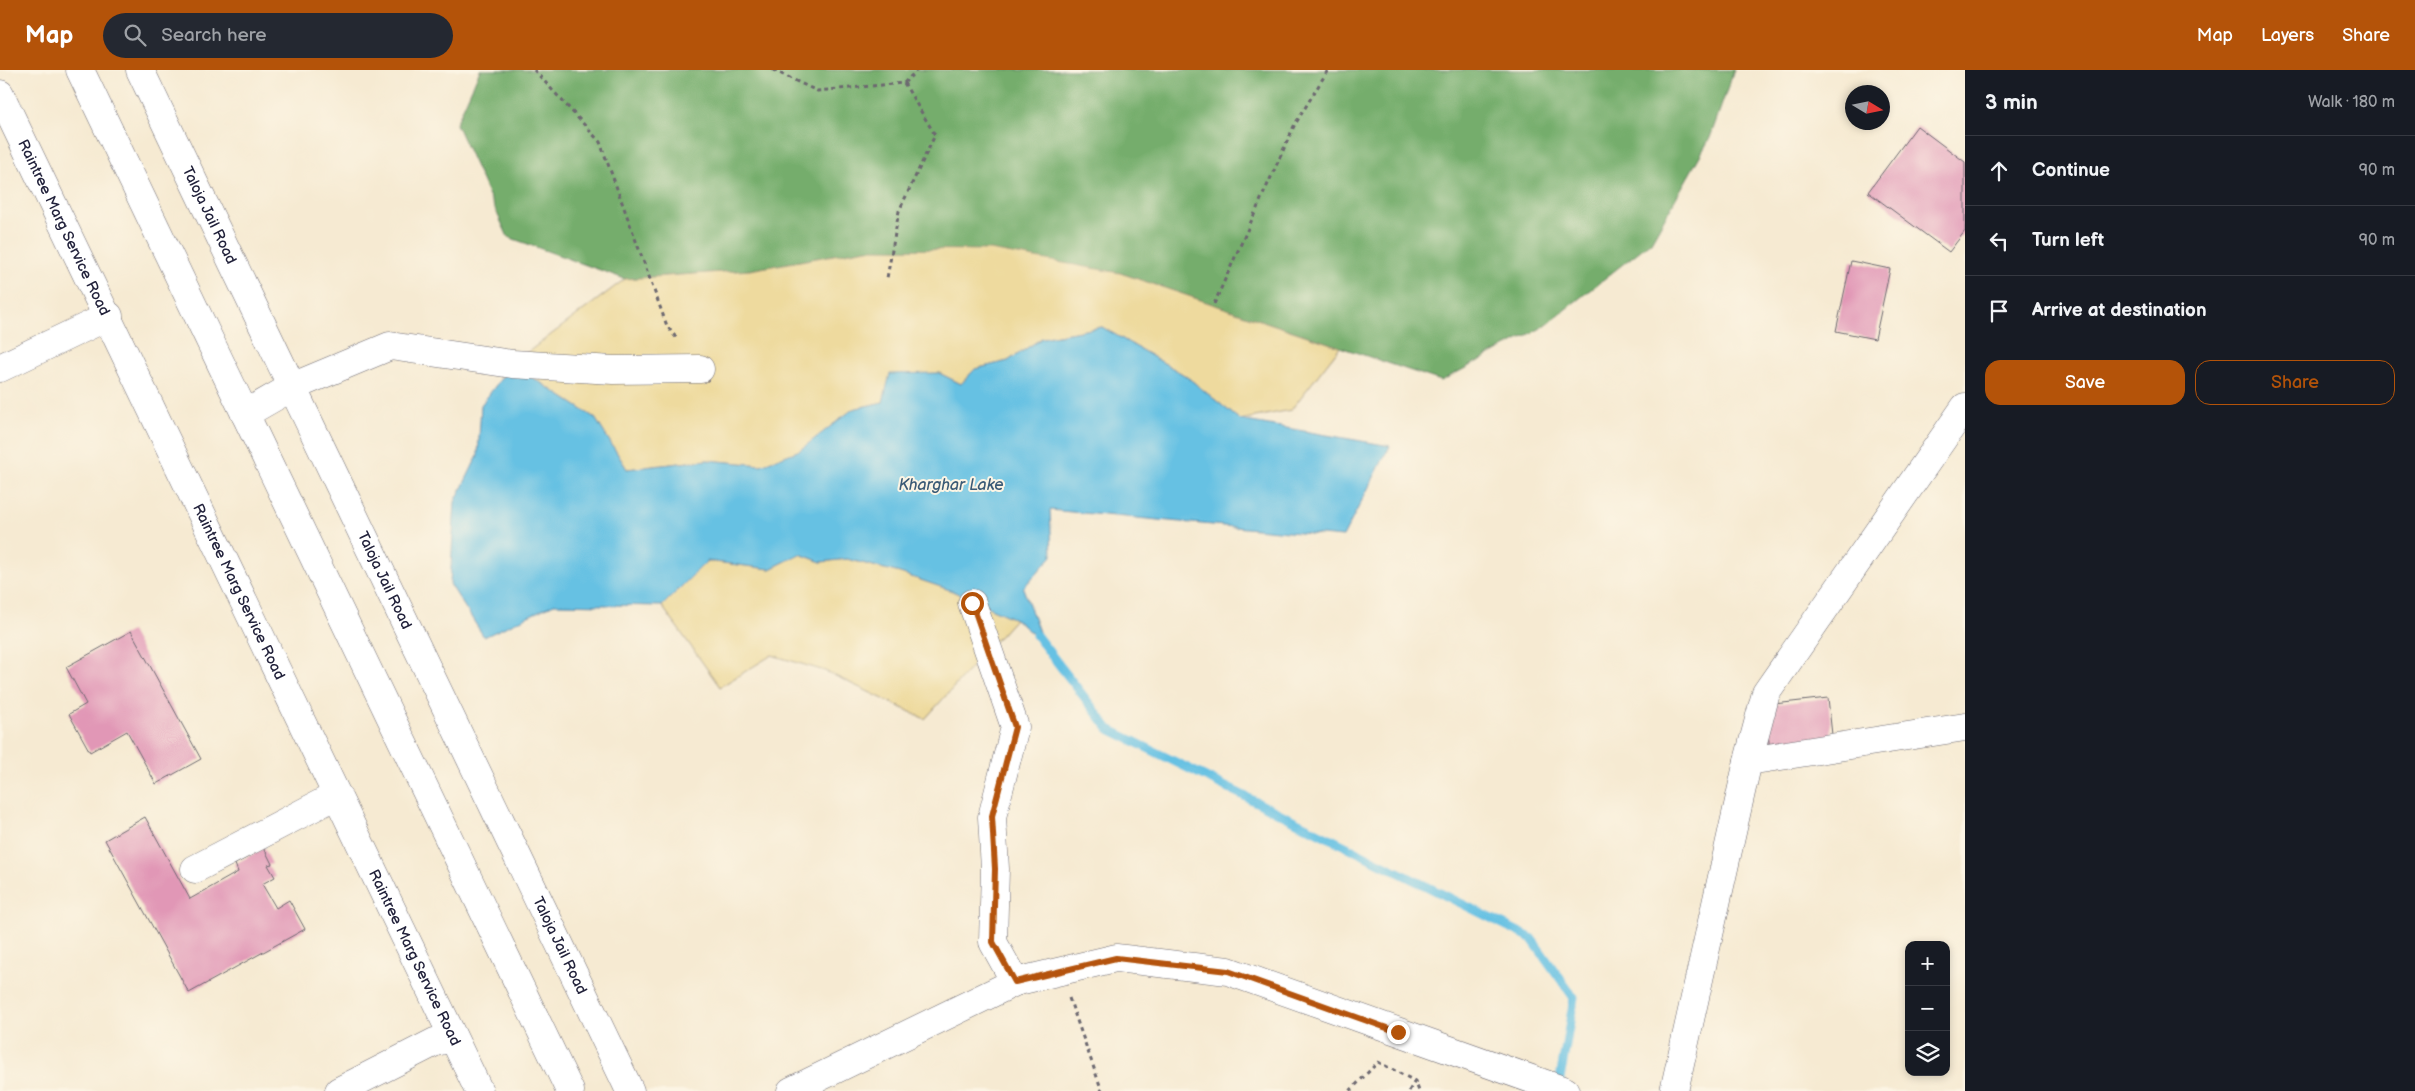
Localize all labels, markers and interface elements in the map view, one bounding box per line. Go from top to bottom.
search box [103,13,453,58]
text: Map [25,21,73,50]
icon: search [121,21,149,49]
text: Search here [161,24,267,47]
text: Map [2197,25,2233,46]
text: Layers [2261,25,2314,46]
text: Share [2342,25,2390,46]
north arrow [1845,85,1890,130]
text: 3 min [1985,90,2038,115]
text: Walk · 180 m [2308,93,2395,112]
street label: Raintree Marg Service Road [13,136,114,319]
icon: ahead [1985,157,2013,185]
text: Continue [2032,159,2110,182]
text: 90 m [2359,161,2395,180]
street label: Taloja Jail Road [178,163,241,267]
icon: left [1985,227,2013,255]
text: Turn left [2032,229,2104,252]
text: 90 m [2359,231,2395,250]
icon: arrive [1985,297,2013,325]
text: Arrive at destination [2032,299,2207,322]
button: Save [1985,360,2185,405]
button: Share [2195,360,2395,405]
water label: Kharghar Lake [898,476,1004,495]
street label: Raintree Marg Service Road [188,501,289,683]
street label: Taloja Jail Road [353,529,416,632]
route start [961,592,984,615]
street label: Raintree Marg Service Road [364,867,465,1049]
street label: Taloja Jail Road [528,894,591,998]
map controls [1905,941,1950,1076]
button: + [1905,941,1950,986]
button: − [1905,986,1950,1031]
route end [1387,1021,1410,1044]
button: layers [1905,1031,1950,1076]

